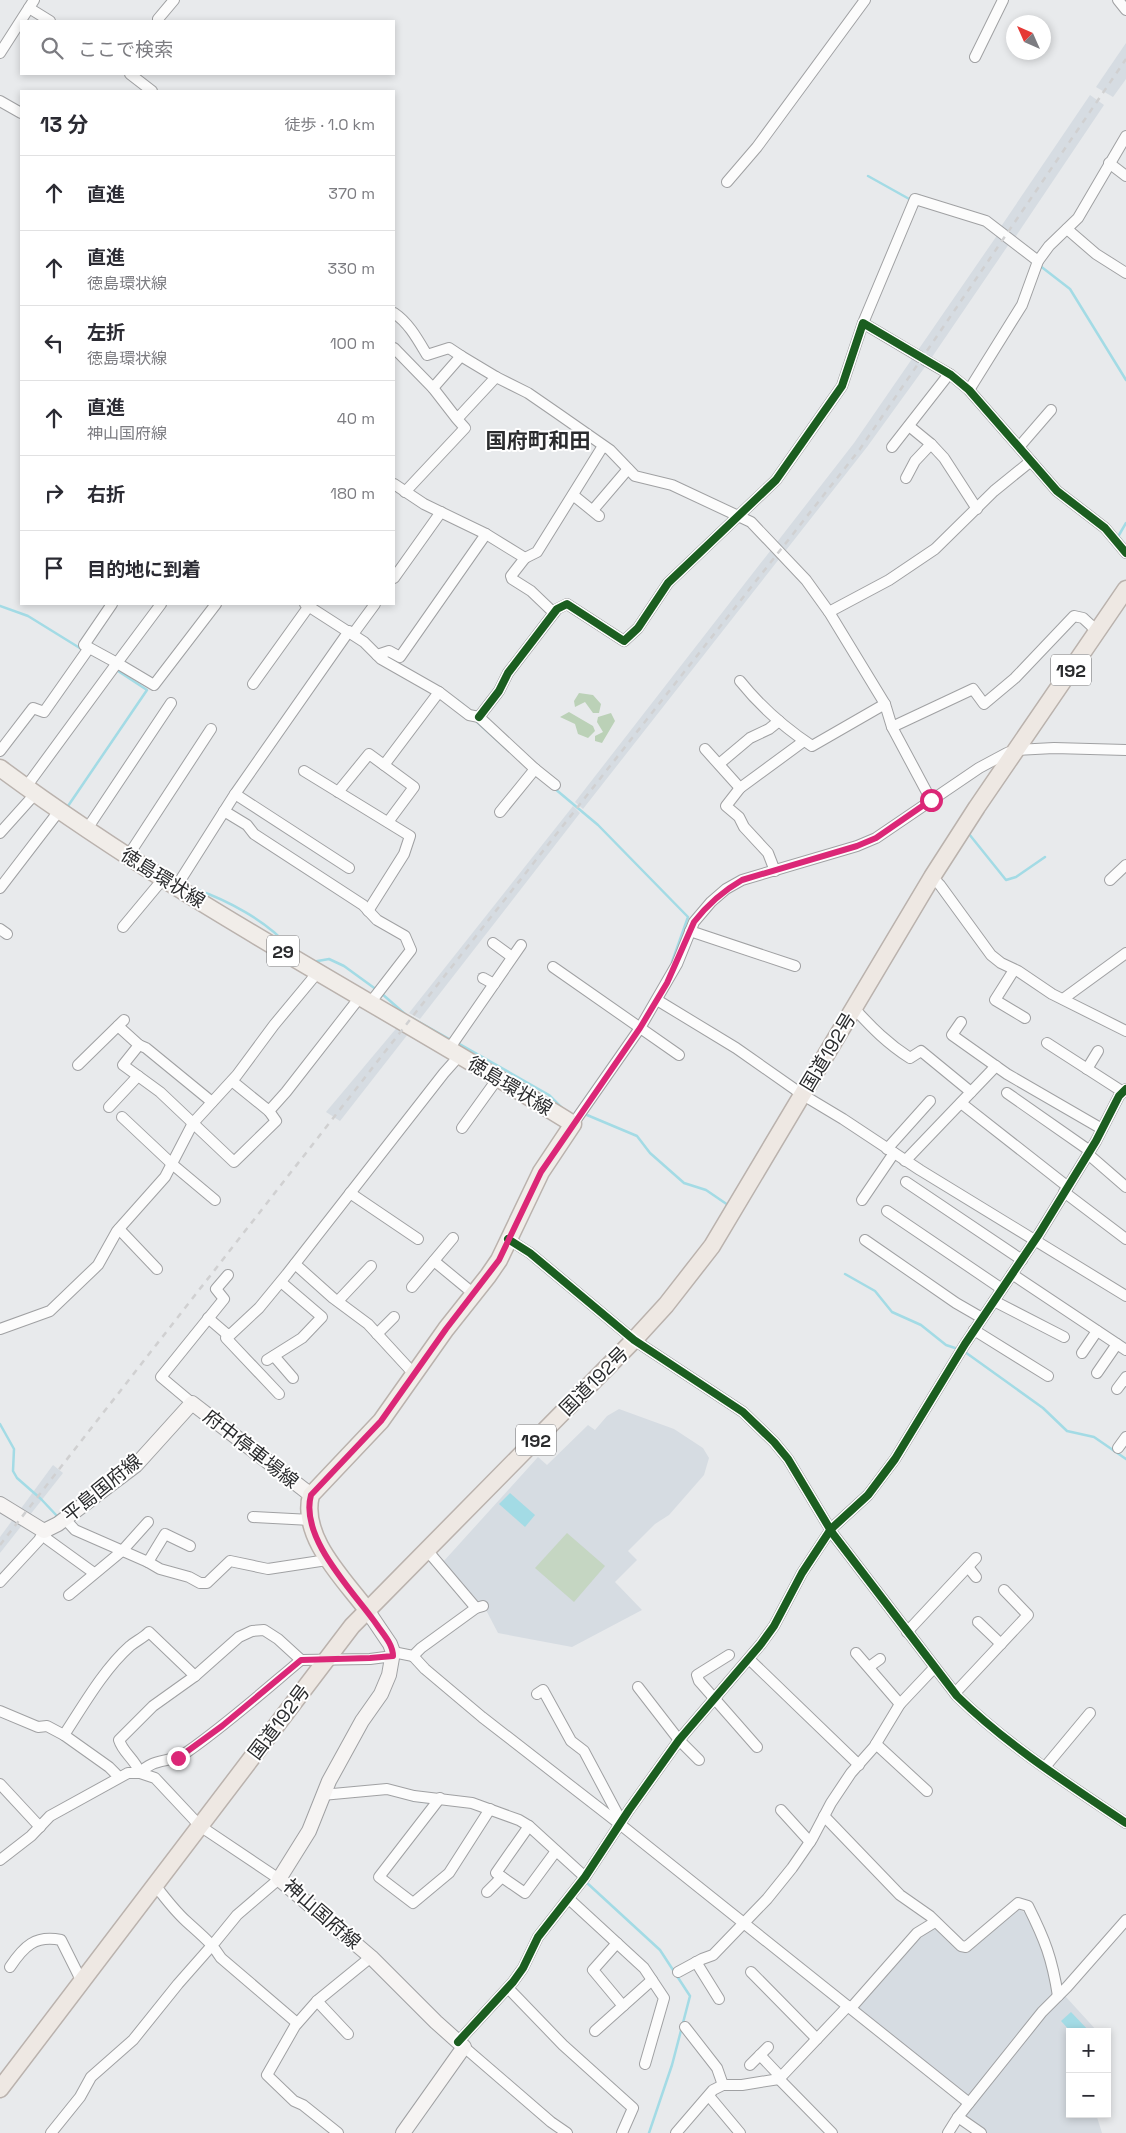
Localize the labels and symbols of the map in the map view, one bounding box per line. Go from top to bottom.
north arrow [1006,15,1051,60]
district label: 国府町和田 [486,427,591,454]
road number: 192 [1051,654,1091,686]
route start [920,789,943,812]
street label: 徳島環状線 [116,842,210,914]
road number: 29 [267,936,299,966]
street label: 国道192号 [795,1008,861,1096]
street label: 徳島環状線 [463,1051,557,1121]
street label: 国道192号 [554,1341,634,1421]
street label: 府中停車場線 [198,1404,304,1494]
road number: 192 [516,1424,556,1456]
street label: 平島国府線 [57,1448,147,1528]
street label: 国道192号 [243,1679,315,1765]
route end [167,1747,190,1770]
street label: 神山国府線 [278,1873,366,1955]

